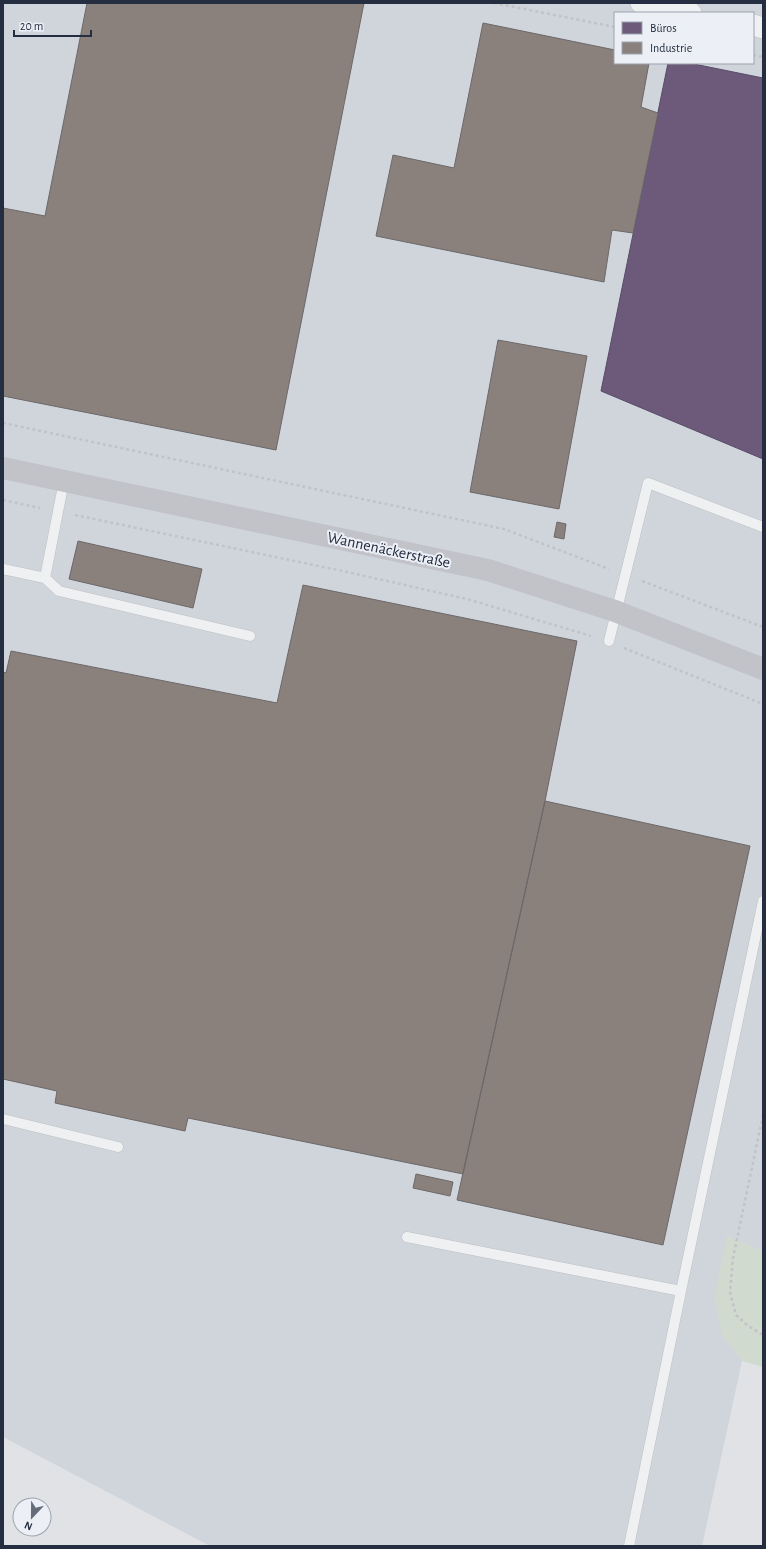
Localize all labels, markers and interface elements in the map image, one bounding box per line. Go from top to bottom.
scale bar [14,12,91,38]
legend [614,12,754,64]
text: 20 m [20,20,43,32]
text: Büros [650,22,677,34]
text: Industrie [650,42,692,54]
street label: Wannenäckerstraße [326,529,452,571]
north arrow [12,1497,52,1537]
text: N [23,1519,34,1532]

